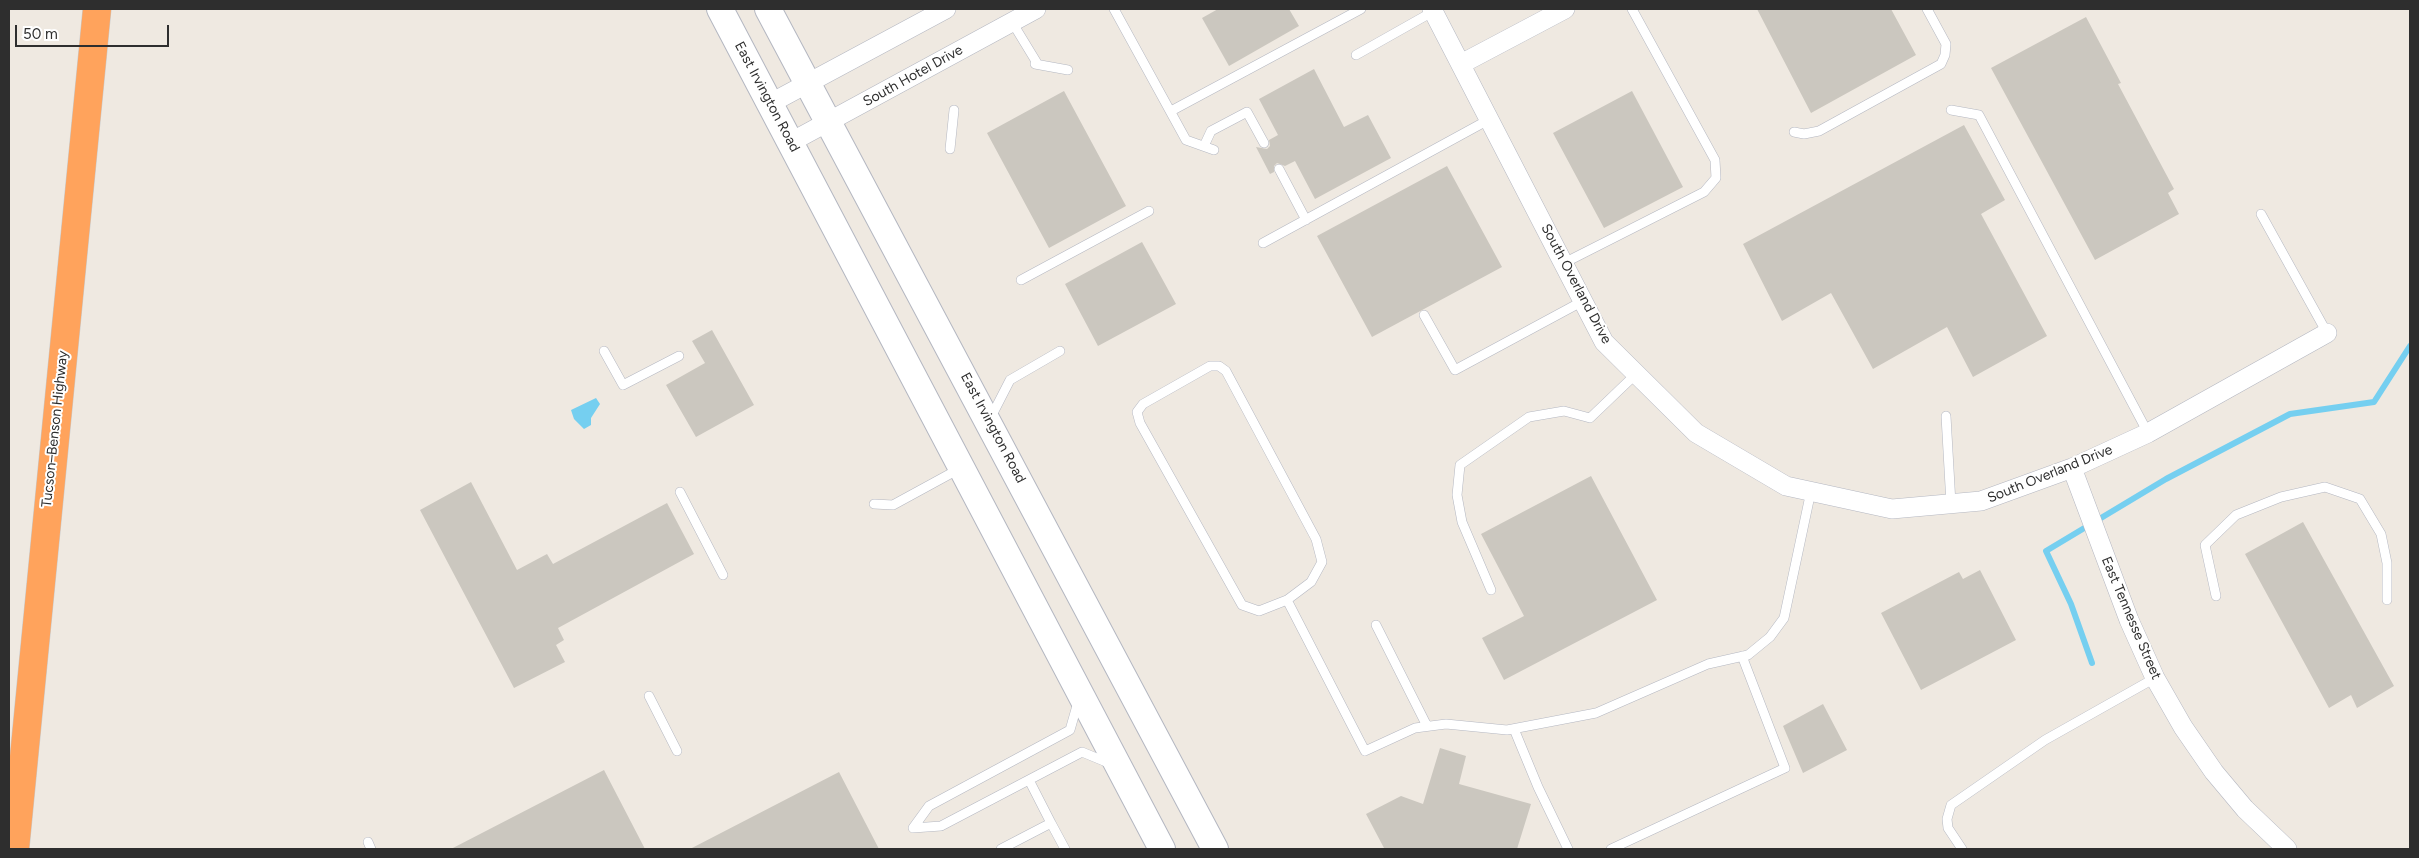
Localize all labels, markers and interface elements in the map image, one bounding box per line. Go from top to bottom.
scale bar [18,15,171,47]
text: 50 m [23,25,58,43]
street label: East Irvington Road [731,39,803,155]
street label: South Hotel Drive [860,42,966,110]
street label: South Overland Drive [1537,221,1615,347]
street label: Tucson–Benson Highway [38,350,72,508]
street label: East Irvington Road [957,370,1029,486]
street label: South Overland Drive [1985,441,2115,507]
street label: East Tennesse Street [2098,554,2164,682]

